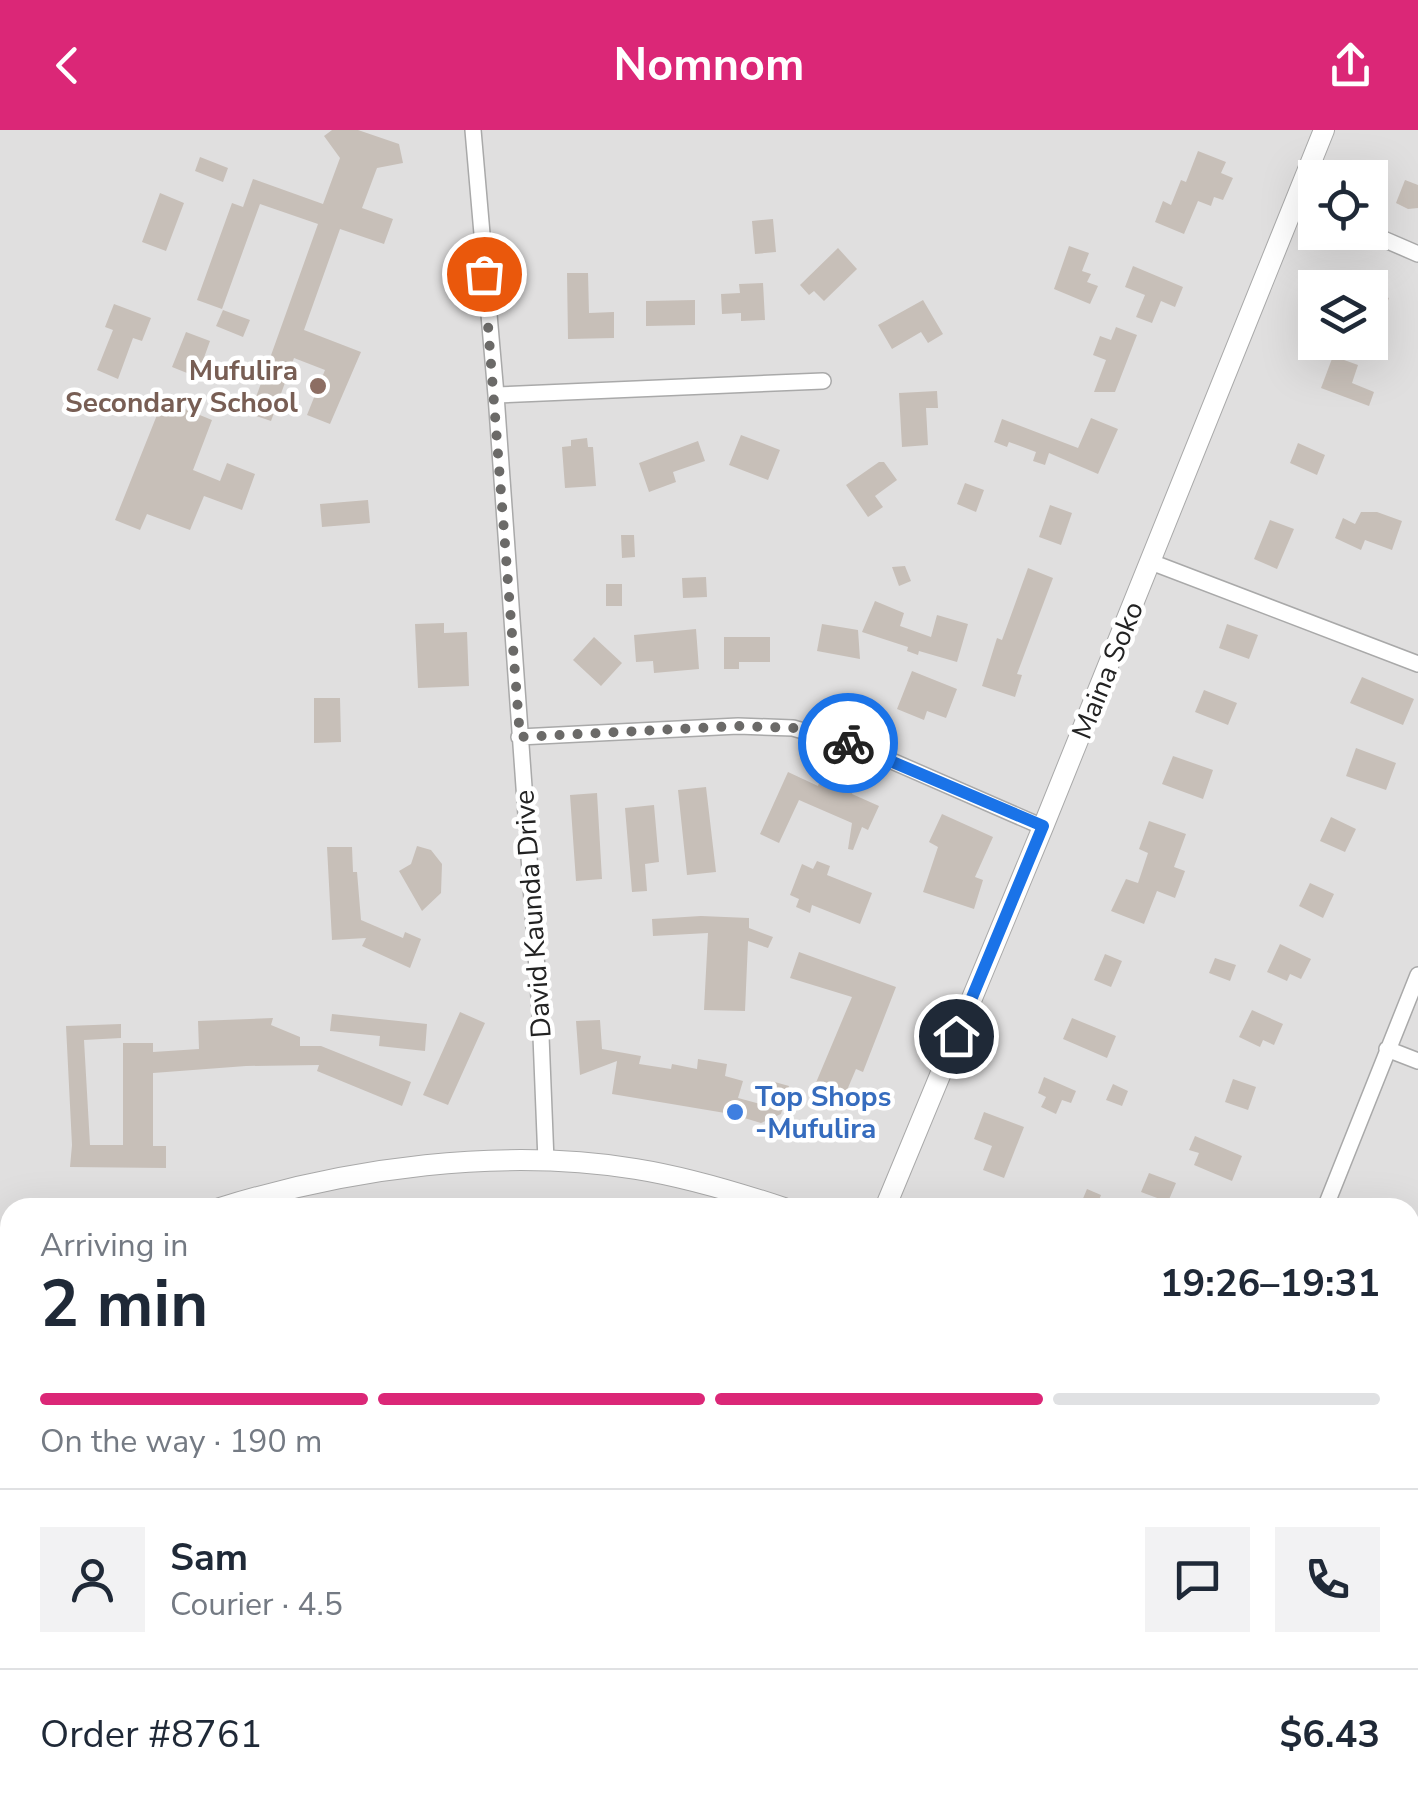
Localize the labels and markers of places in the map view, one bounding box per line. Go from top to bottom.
pin [442,232,527,317]
place label: Mufulira Secondary School [65,352,298,422]
marker: Mufulira Secondary School [307,375,329,397]
pin [914,994,999,1079]
place label: Top Shops -Mufulira [755,1078,891,1148]
marker: Top Shops -Mufulira [724,1101,746,1123]

